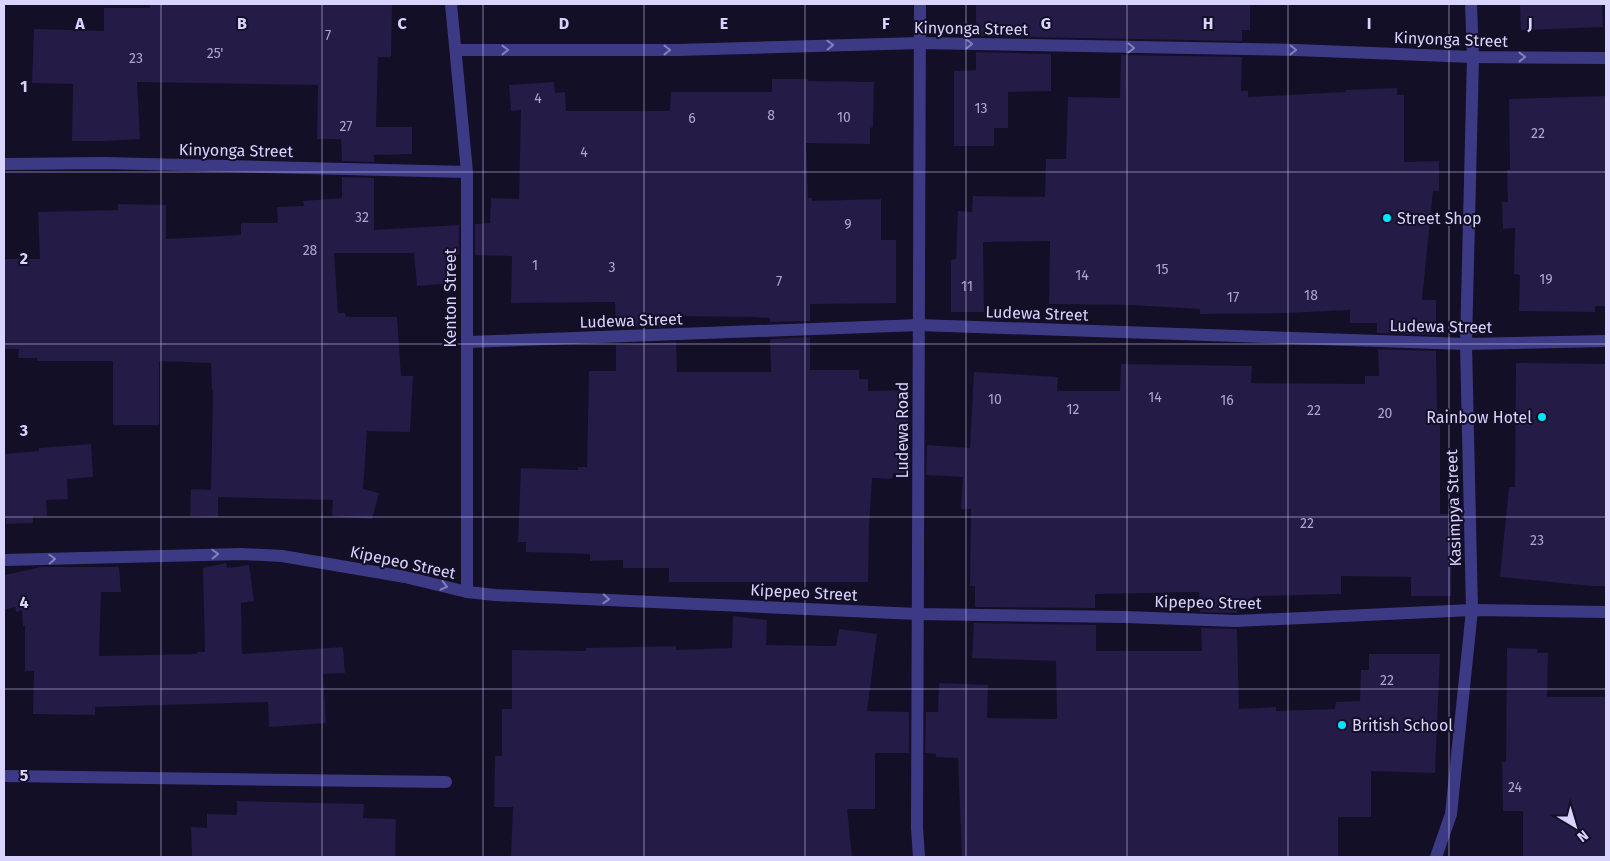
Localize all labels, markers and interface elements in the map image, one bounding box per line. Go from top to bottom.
text: A [74,14,85,33]
text: B [237,14,247,33]
text: C [397,14,407,33]
text: D [559,14,569,33]
text: E [720,14,728,33]
text: F [882,14,890,33]
text: G [1041,14,1051,33]
text: H [1203,14,1213,33]
text: I [1367,14,1371,33]
text: J [1526,14,1533,33]
street label: Kinyonga Street [914,18,1028,39]
house number: 7 [325,27,331,44]
street label: Kinyonga Street [1394,28,1509,51]
one-way arrow [965,39,973,49]
one-way arrow [826,40,834,51]
one-way arrow [1127,42,1135,53]
house number: 25' [207,45,223,62]
one-way arrow [501,45,509,55]
one-way arrow [664,45,671,55]
one-way arrow [1290,45,1298,55]
house number: 23 [129,50,143,67]
one-way arrow [1518,52,1526,62]
text: 1 [20,77,28,96]
house number: 4 [534,90,542,107]
house number: 13 [974,100,988,117]
house number: 8 [767,107,775,124]
house number: 10 [837,109,851,126]
house number: 6 [688,110,696,127]
house number: 27 [339,118,353,135]
house number: 22 [1531,125,1545,142]
street label: Kinyonga Street [179,140,293,161]
house number: 4 [580,144,588,161]
house number: 32 [355,209,369,226]
place label: Street Shop [1397,209,1482,228]
marker: Street Shop [1381,212,1393,224]
house number: 9 [844,216,852,233]
house number: 28 [303,242,318,259]
street label: Kenton Street [441,248,460,348]
text: 2 [20,249,28,268]
house number: 1 [532,257,538,274]
house number: 3 [609,259,616,276]
house number: 15 [1155,261,1169,278]
house number: 14 [1075,267,1089,284]
house number: 19 [1539,271,1553,288]
house number: 7 [776,273,782,290]
house number: 11 [961,278,973,295]
house number: 18 [1304,287,1318,304]
house number: 17 [1227,289,1239,306]
street label: Ludewa Street [985,302,1089,325]
street label: Ludewa Street [579,309,683,332]
street label: Ludewa Street [1389,316,1493,337]
street label: Ludewa Road [893,382,912,478]
house number: 14 [1148,389,1162,406]
house number: 10 [988,391,1002,408]
house number: 16 [1220,392,1234,409]
house number: 12 [1067,401,1080,418]
house number: 22 [1307,402,1321,419]
house number: 20 [1378,405,1393,422]
place label: Rainbow Hotel [1426,408,1532,427]
marker: Rainbow Hotel [1536,411,1548,423]
text: 3 [19,421,28,440]
street label: Kasimpya Street [1442,449,1465,567]
house number: 22 [1300,515,1314,532]
house number: 23 [1530,532,1544,549]
street label: Kipepeo Street [348,542,458,583]
one-way arrow [211,549,219,560]
one-way arrow [49,554,57,564]
street label: Kipepeo Street [750,580,858,605]
one-way arrow [440,581,448,591]
street label: Kipepeo Street [1154,592,1262,613]
text: 4 [19,593,29,612]
one-way arrow [602,594,610,605]
house number: 22 [1380,672,1394,689]
place label: British School [1352,716,1453,735]
marker: British School [1336,719,1348,731]
text: 5 [20,766,29,785]
house number: 24 [1508,779,1523,796]
north arrow [1550,801,1600,851]
text: N [1574,826,1592,845]

